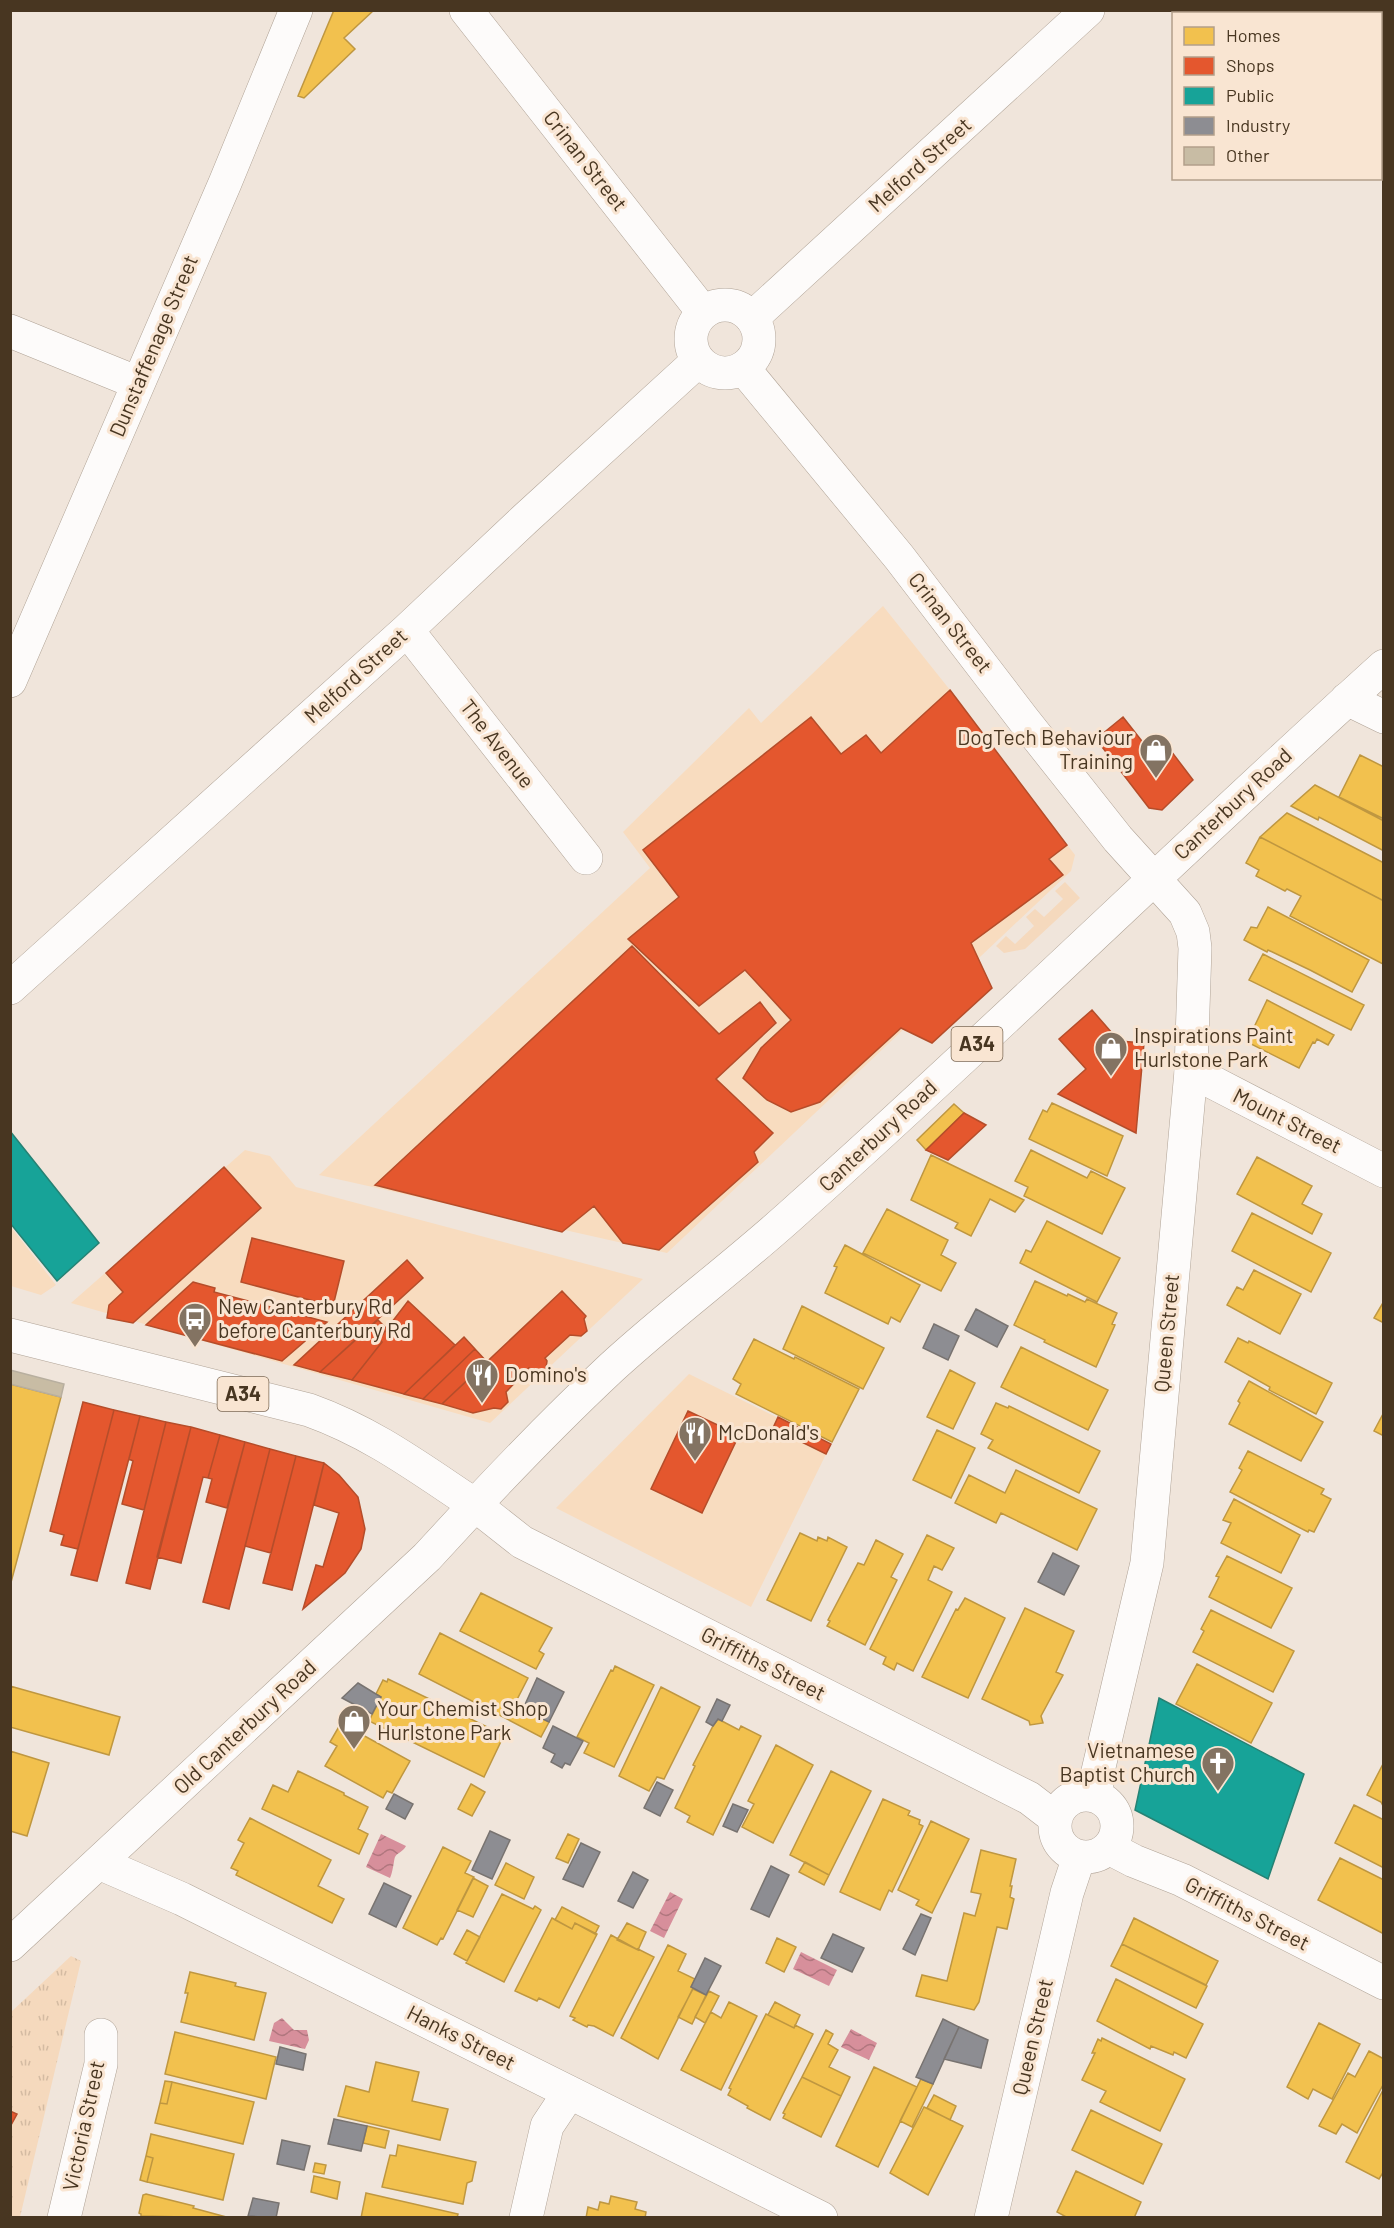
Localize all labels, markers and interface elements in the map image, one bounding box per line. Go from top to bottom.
legend [1172,12,1382,180]
text: Homes [1226,24,1280,46]
text: Shops [1226,54,1275,76]
text: Public [1226,84,1274,106]
street label: Crinan Street [539,105,633,215]
street label: Melford Street [863,111,975,217]
text: Industry [1226,114,1290,136]
text: Other [1226,144,1270,166]
street label: Dunstaffenage Street [103,251,202,440]
street label: Crinan Street [904,567,998,677]
street label: Melford Street [299,622,411,728]
street label: The Avenue [456,694,540,792]
place label: DogTech Behaviour Training [957,724,1133,773]
shop icon: DogTech Behaviour Training [1138,732,1174,779]
street label: Canterbury Road [1168,742,1296,864]
place label: Inspirations Paint Hurlstone Park [1134,1022,1294,1071]
road number: A34 [952,1027,1002,1061]
shop icon: Inspirations Paint Hurlstone Park [1093,1030,1129,1077]
street label: Canterbury Road [813,1074,941,1196]
street label: Mount Street [1229,1082,1346,1158]
street label: Queen Street [1148,1273,1183,1393]
place label: New Canterbury Rd before Canterbury Rd [218,1293,411,1342]
bus stop icon: New Canterbury Rd before Canterbury Rd [177,1301,213,1348]
restaurant icon: Domino's [464,1357,500,1404]
place label: Domino's [505,1361,587,1386]
road number: A34 [218,1377,268,1411]
restaurant icon: McDonald's [677,1415,713,1462]
place label: McDonald's [718,1419,819,1444]
street label: Griffiths Street [697,1621,830,1705]
street label: Old Canterbury Road [168,1653,320,1798]
place label: Your Chemist Shop Hurlstone Park [377,1695,548,1744]
shop icon: Your Chemist Shop Hurlstone Park [336,1703,372,1750]
place label: Vietnamese Baptist Church [1060,1737,1195,1786]
church icon: Vietnamese Baptist Church [1200,1745,1236,1792]
street label: Griffiths Street [1181,1871,1314,1955]
street label: Queen Street [1006,1976,1057,2097]
street label: Hanks Street [404,1999,520,2075]
street label: Victoria Street [57,2058,109,2193]

